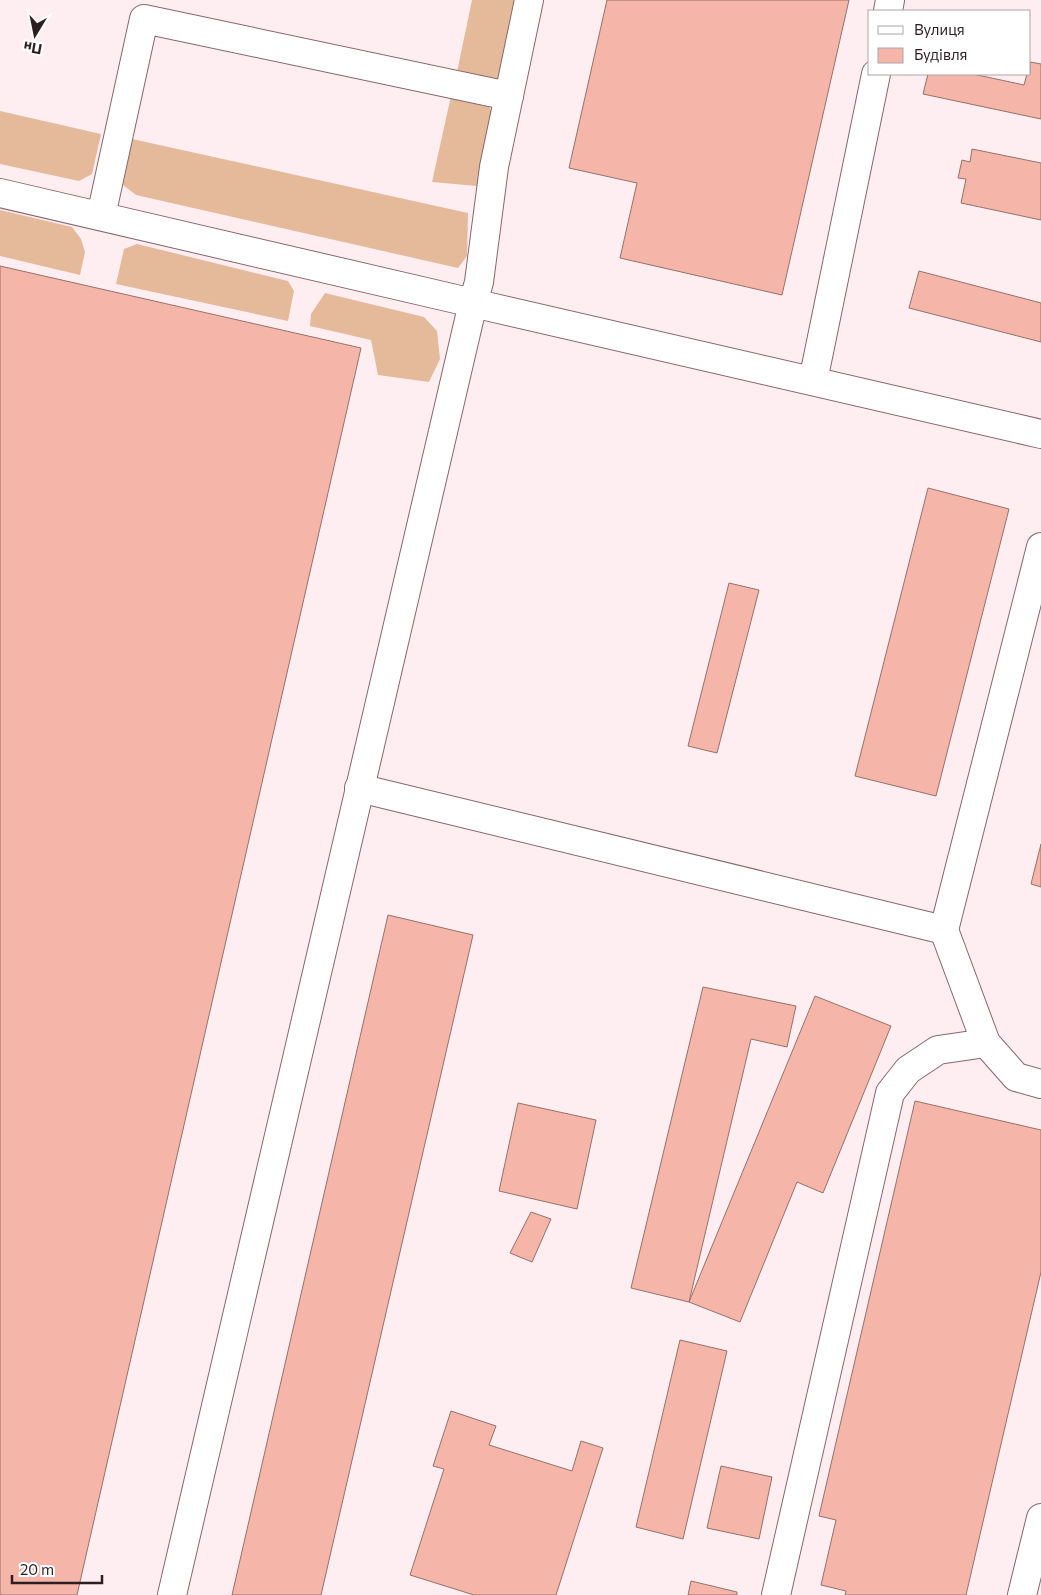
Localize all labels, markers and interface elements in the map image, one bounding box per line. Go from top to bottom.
north arrow [10,10,60,60]
legend [868,10,1031,75]
text: Вулиця [914,20,965,38]
text: Пн [22,38,43,58]
text: Будівля [914,45,967,63]
scale bar [12,1552,102,1584]
text: 20 m [20,1560,54,1578]

